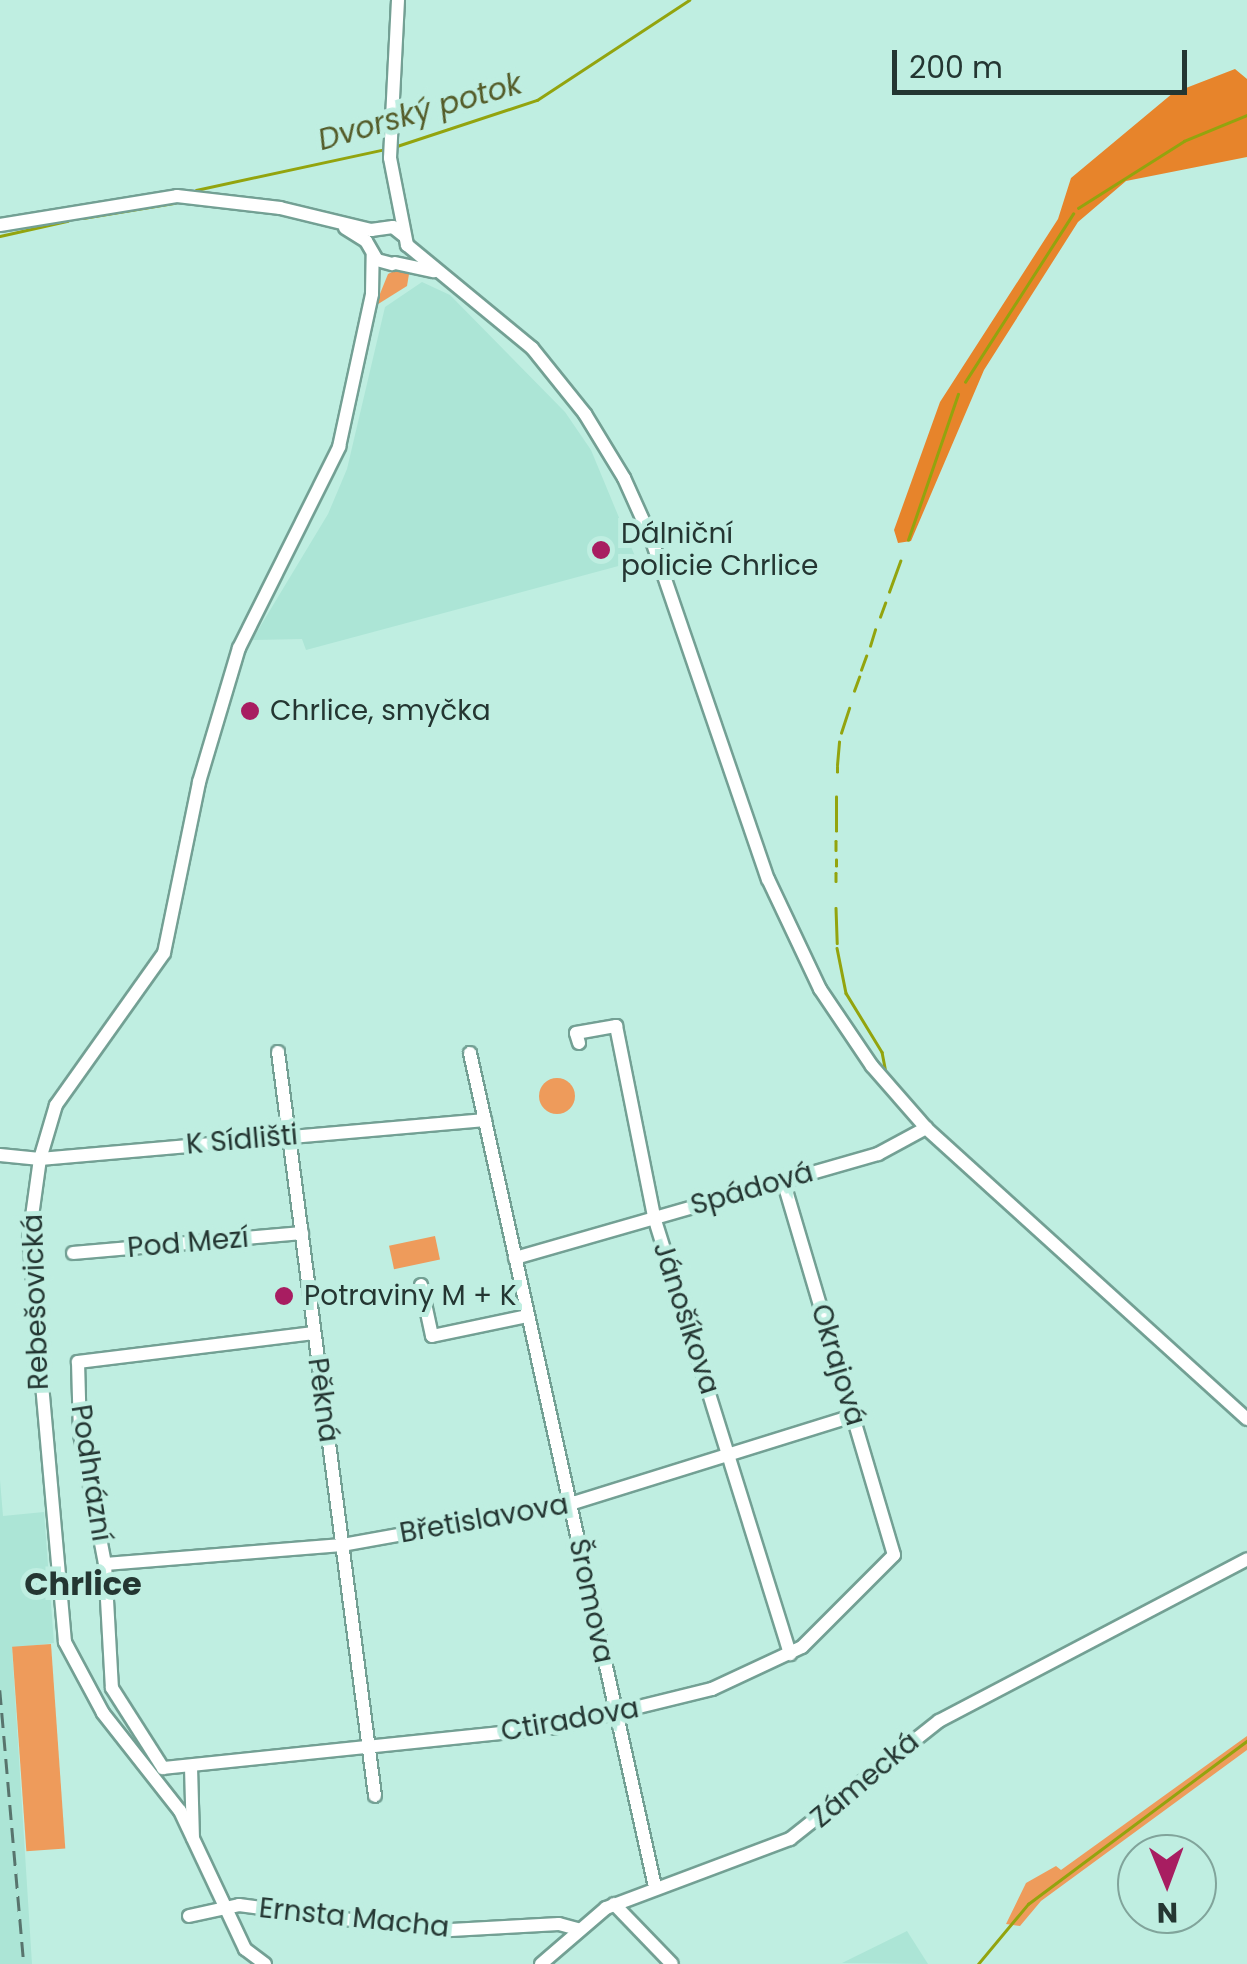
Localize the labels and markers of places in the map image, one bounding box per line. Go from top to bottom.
place label: Dálniční policie Chrlice [621,517,818,583]
marker: Dálniční policie Chrlice [590,539,612,561]
place label: Chrlice, smyčka [270,694,491,728]
marker: Chrlice, smyčka [239,700,261,722]
place label: Potraviny M + K [304,1279,516,1313]
marker: Potraviny M + K [273,1285,295,1307]

